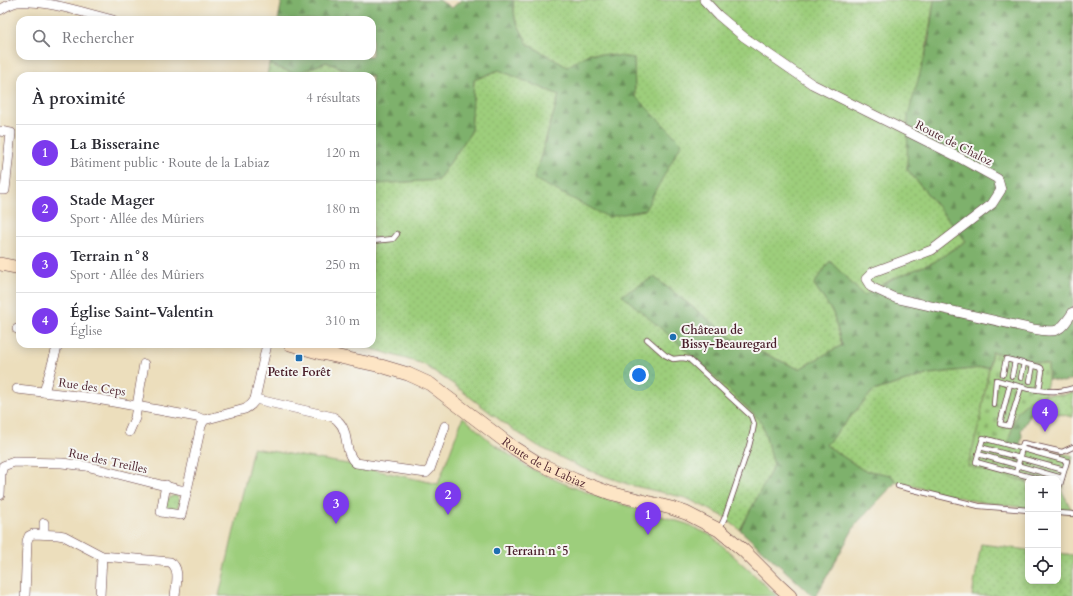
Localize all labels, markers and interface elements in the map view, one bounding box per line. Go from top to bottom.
search box [16,16,376,60]
icon: search [30,27,52,49]
text: Rechercher [62,28,134,48]
text: À proximité [32,87,126,110]
text: 4 résultats [306,89,360,107]
street label: Route de Chaloz [913,117,996,170]
text: La Bisseraine [70,134,160,154]
text: 1 [42,144,48,162]
text: 120 m [326,144,360,162]
text: Bâtiment public · Route de la Labiaz [70,154,269,172]
text: Stade Mager [70,190,155,210]
text: 2 [42,200,48,218]
text: 180 m [326,200,360,218]
text: Sport · Allée des Mûriers [70,210,204,228]
text: Terrain n°8 [70,246,149,266]
text: 3 [42,256,48,274]
text: 250 m [326,256,360,274]
text: Sport · Allée des Mûriers [70,266,204,284]
text: Église Saint-Valentin [70,302,214,322]
text: 4 [42,312,48,330]
text: 310 m [326,312,360,330]
text: Église [70,322,103,340]
place label: Château de Bissy-Beauregard [681,322,777,352]
marker: Château de Bissy-Beauregard [668,332,678,342]
marker: Petite Forêt [294,353,304,363]
place label: Petite Forêt [268,364,331,380]
your location [629,365,649,385]
street label: Rue des Ceps [57,374,127,400]
pin: 4 [1032,399,1058,432]
street label: Route de la Labiaz [499,434,589,492]
street label: Rue des Treilles [67,445,149,477]
map controls [1025,476,1061,584]
button: + [1025,476,1061,512]
pin: 2 [435,482,461,515]
pin: 3 [323,491,349,524]
pin: 1 [635,502,661,535]
button: − [1025,512,1061,548]
place label: Terrain n°5 [505,543,568,559]
marker: Terrain n°5 [492,546,502,556]
button: locate [1025,548,1061,584]

